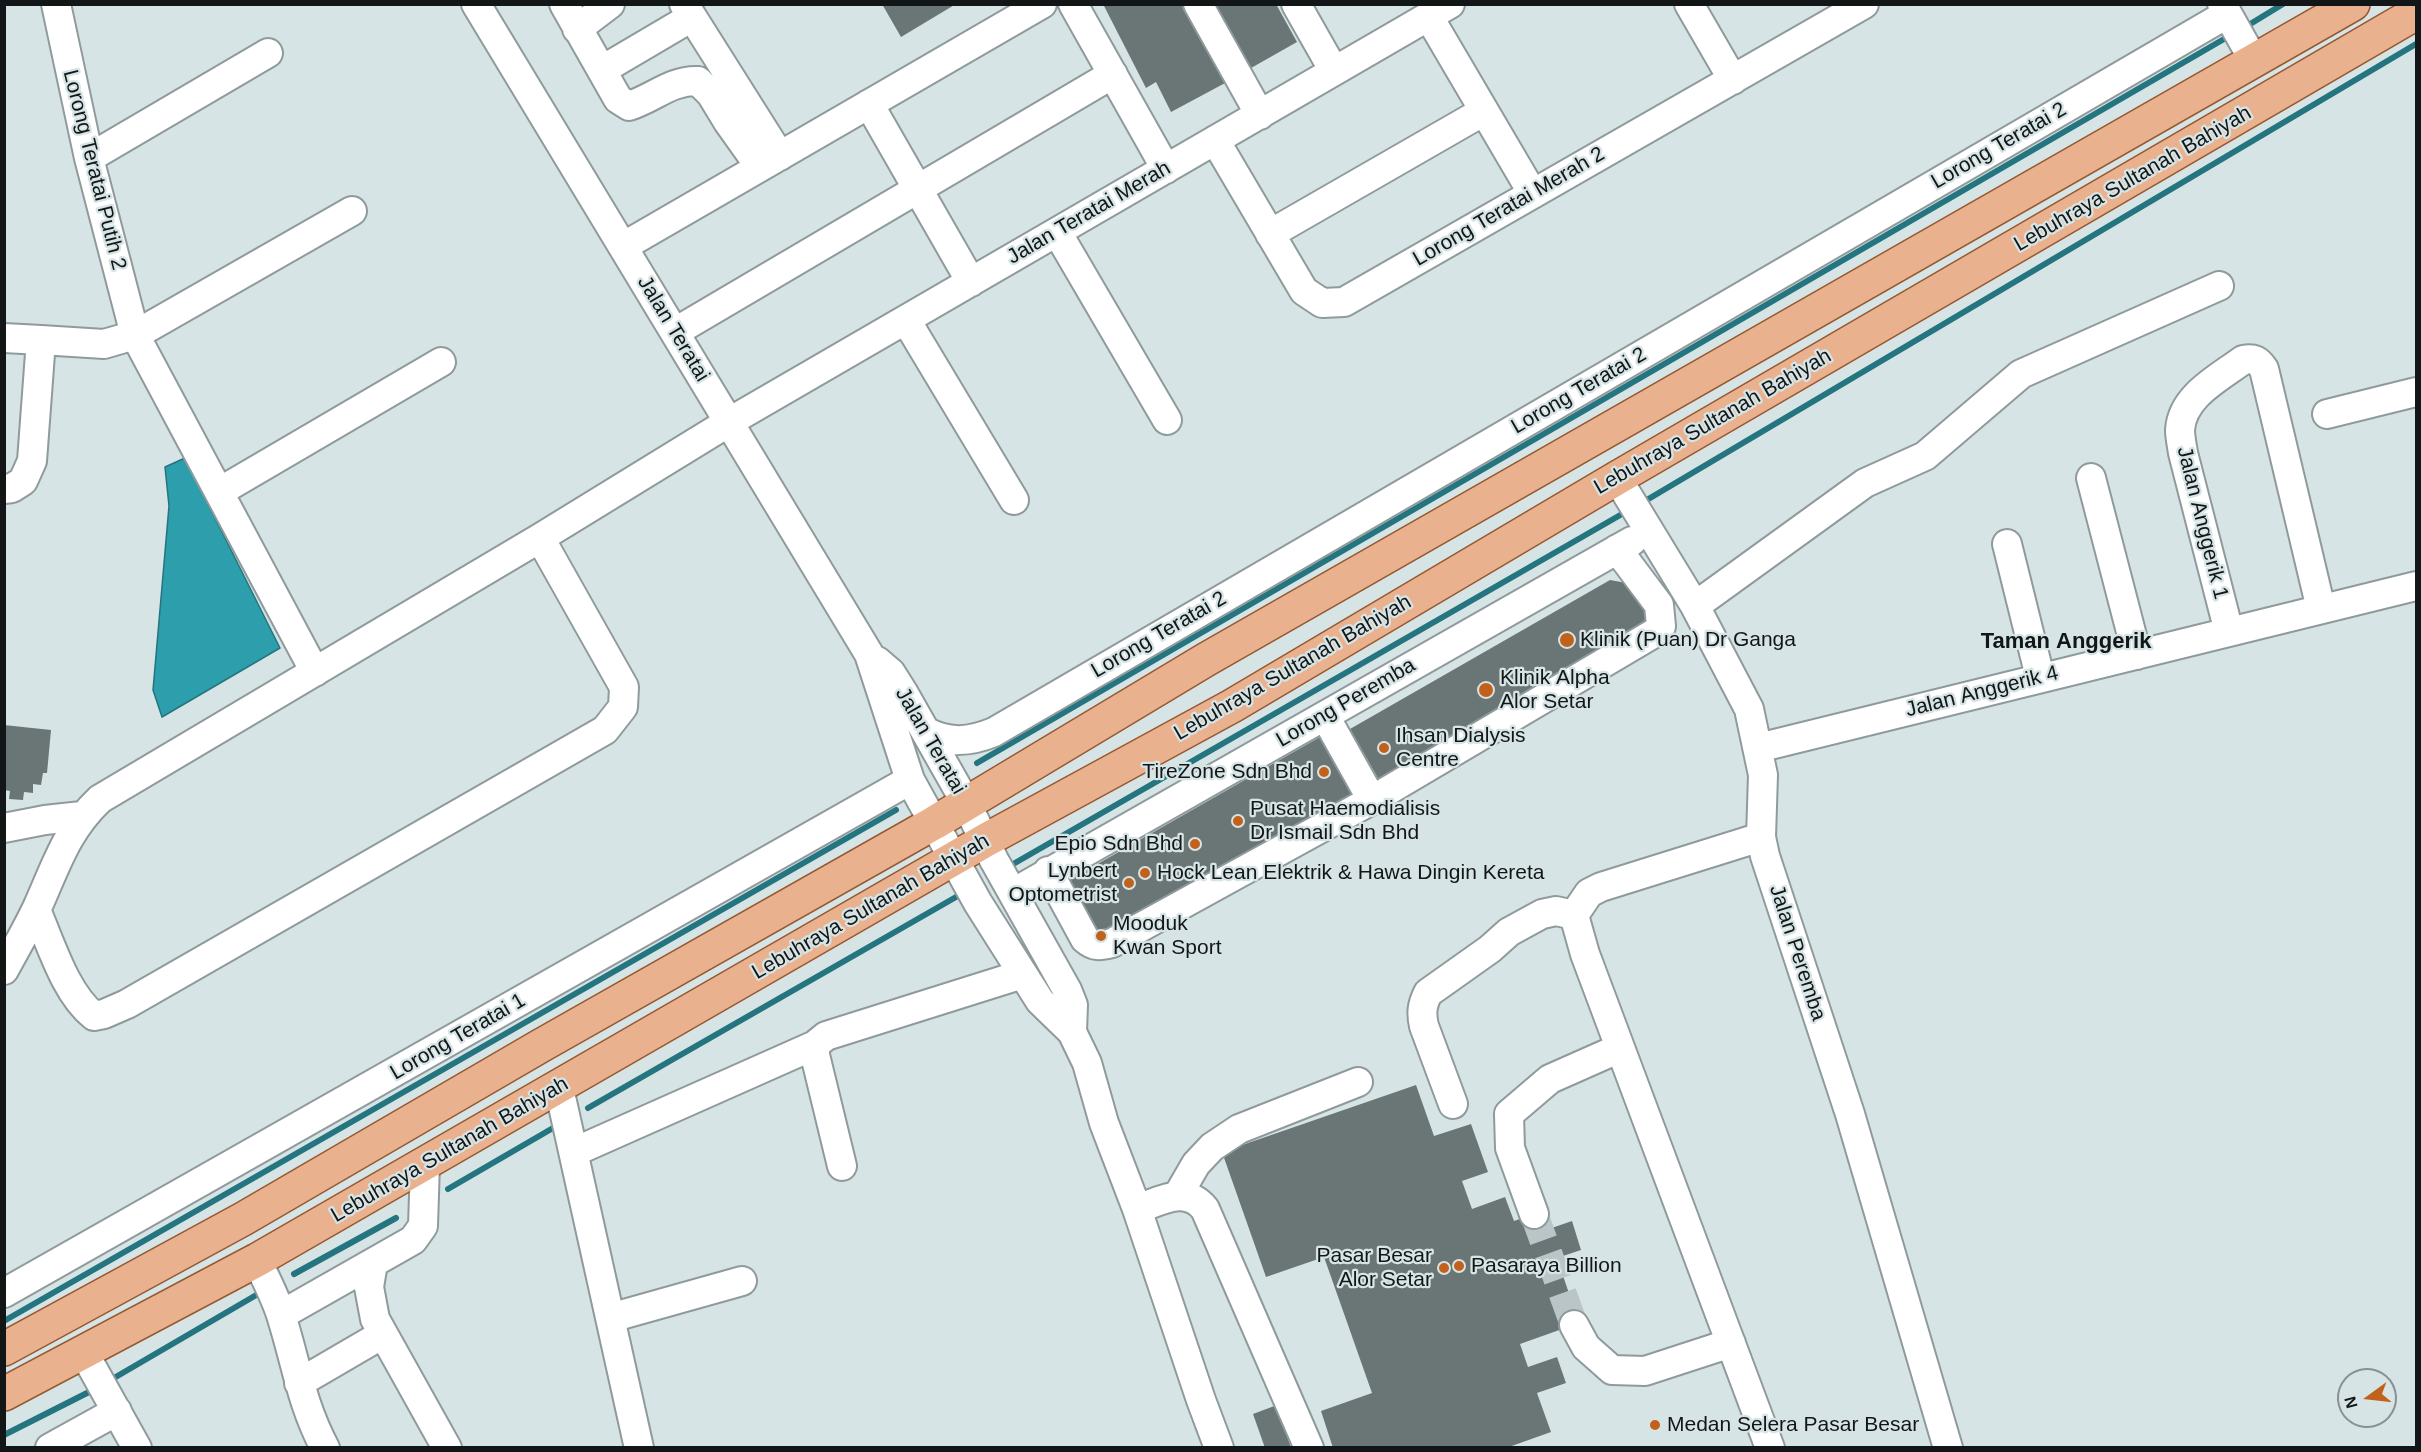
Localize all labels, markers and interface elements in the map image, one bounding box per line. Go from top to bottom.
street label: Lorong Teratai Putih 2 [57,67,131,273]
street label: Lorong Teratai 2 [1927,97,2071,195]
street label: Lebuhraya Sultanah Bahiyah [2010,101,2256,257]
street label: Lorong Teratai Merah 2 [1409,142,1609,272]
street label: Jalan Teratai Merah [1003,156,1175,270]
street label: Jalan Teratai [632,271,714,387]
street label: Lorong Teratai 2 [1507,342,1651,440]
street label: Lebuhraya Sultanah Bahiyah [1590,344,1836,500]
street label: Jalan Anggerik 1 [2171,444,2233,602]
street label: Lorong Teratai 2 [1087,586,1231,684]
street label: Lebuhraya Sultanah Bahiyah [1170,590,1416,746]
place label: Klinik (Puan) Dr Ganga [1580,627,1796,653]
district label: Taman Anggerik [1981,629,2151,655]
marker: Klinik (Puan) Dr Ganga [1558,631,1576,649]
street label: Lorong Peremba [1272,653,1420,753]
street label: Jalan Anggerik 4 [1903,661,2061,723]
place label: Klinik Alpha Alor Setar [1500,665,1610,715]
marker: Klinik Alpha Alor Setar [1477,681,1495,699]
street label: Jalan Teratai [889,683,971,799]
place label: Ihsan Dialysis Centre [1396,723,1526,773]
marker: Ihsan Dialysis Centre [1377,741,1391,755]
place label: TireZone Sdn Bhd [1142,759,1312,785]
marker: TireZone Sdn Bhd [1317,765,1331,779]
place label: Pusat Haemodialisis Dr Ismail Sdn Bhd [1250,796,1440,846]
marker: Pusat Haemodialisis Dr Ismail Sdn Bhd [1231,814,1245,828]
street label: Lebuhraya Sultanah Bahiyah [748,829,994,985]
place label: Epio Sdn Bhd [1055,831,1183,857]
marker: Epio Sdn Bhd [1188,837,1202,851]
place label: Lynbert Optometrist [1008,858,1117,908]
place label: Hock Lean Elektrik & Hawa Dingin Kereta [1157,860,1545,886]
marker: Hock Lean Elektrik & Hawa Dingin Kereta [1138,866,1152,880]
marker: Lynbert Optometrist [1122,876,1136,890]
street label: Jalan Peremba [1763,882,1831,1024]
place label: Mooduk Kwan Sport [1113,911,1222,961]
marker: Mooduk Kwan Sport [1094,929,1108,943]
street label: Lorong Teratai 1 [386,988,530,1086]
street label: Lebuhraya Sultanah Bahiyah [327,1072,573,1228]
place label: Pasar Besar Alor Setar [1316,1243,1432,1293]
place label: Pasaraya Billion [1471,1253,1622,1279]
marker: Pasaraya Billion [1452,1259,1466,1273]
marker: Pasar Besar Alor Setar [1437,1261,1451,1275]
north arrow [2337,1368,2397,1428]
text: N [2341,1394,2361,1410]
place label: Medan Selera Pasar Besar [1667,1412,1919,1438]
marker: Medan Selera Pasar Besar [1648,1418,1662,1432]

